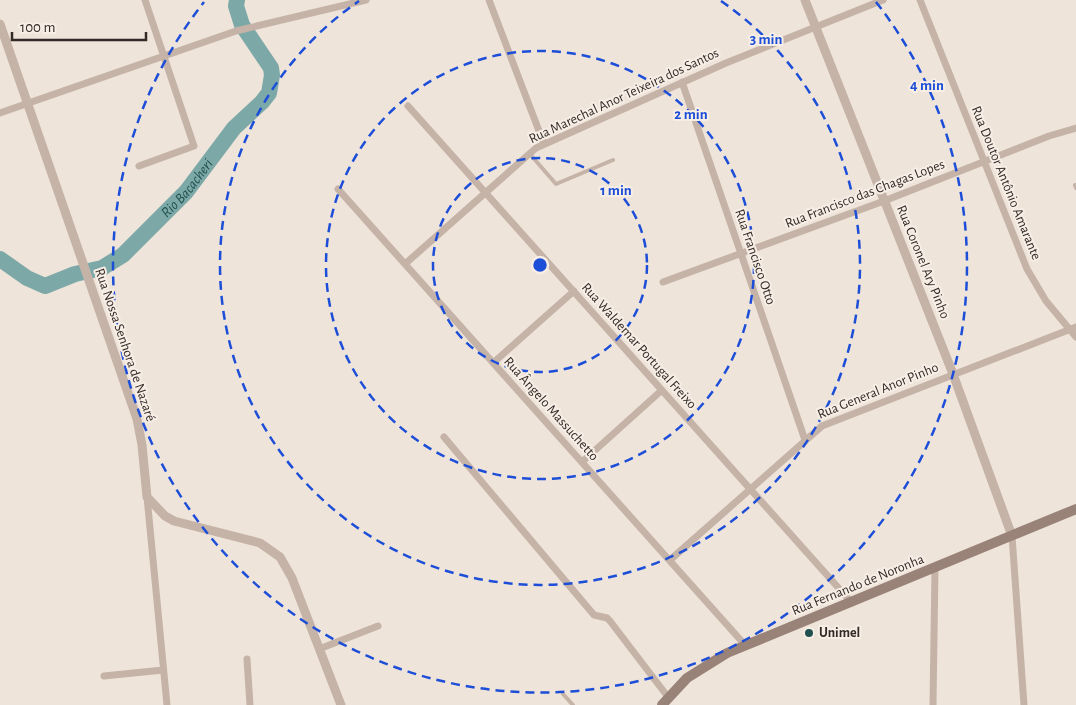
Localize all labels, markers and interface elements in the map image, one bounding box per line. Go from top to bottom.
scale bar [12,10,146,42]
text: 100 m [20,20,55,35]
text: 3 min [750,32,782,47]
street label: Rua Marechal Anor Teixeira dos Santos [527,46,721,146]
text: 4 min [910,78,944,93]
street label: Rua Doutor Antônio Amarante [969,104,1043,262]
text: 2 min [674,107,708,122]
water label: Rio Bacacheri [158,156,216,220]
street label: Rua Francisco das Chagas Lopes [783,157,947,231]
text: 1 min [600,183,632,198]
street label: Rua Coronel Ary Pinho [894,203,952,321]
street label: Rua Francisco Otto [732,207,778,307]
centre of rings [531,256,549,274]
street label: Rua Nossa Senhora de Nazaré [92,267,158,423]
street label: Rua Waldemar Portugal Freixo [579,280,699,412]
street label: Rua Ângelo Massuchetto [501,353,603,464]
street label: Rua General Anor Pinho [816,360,941,422]
street label: Rua Fernando de Noronha [790,552,927,618]
place label: Unimel [819,626,860,640]
marker: Unimel [803,627,815,639]

